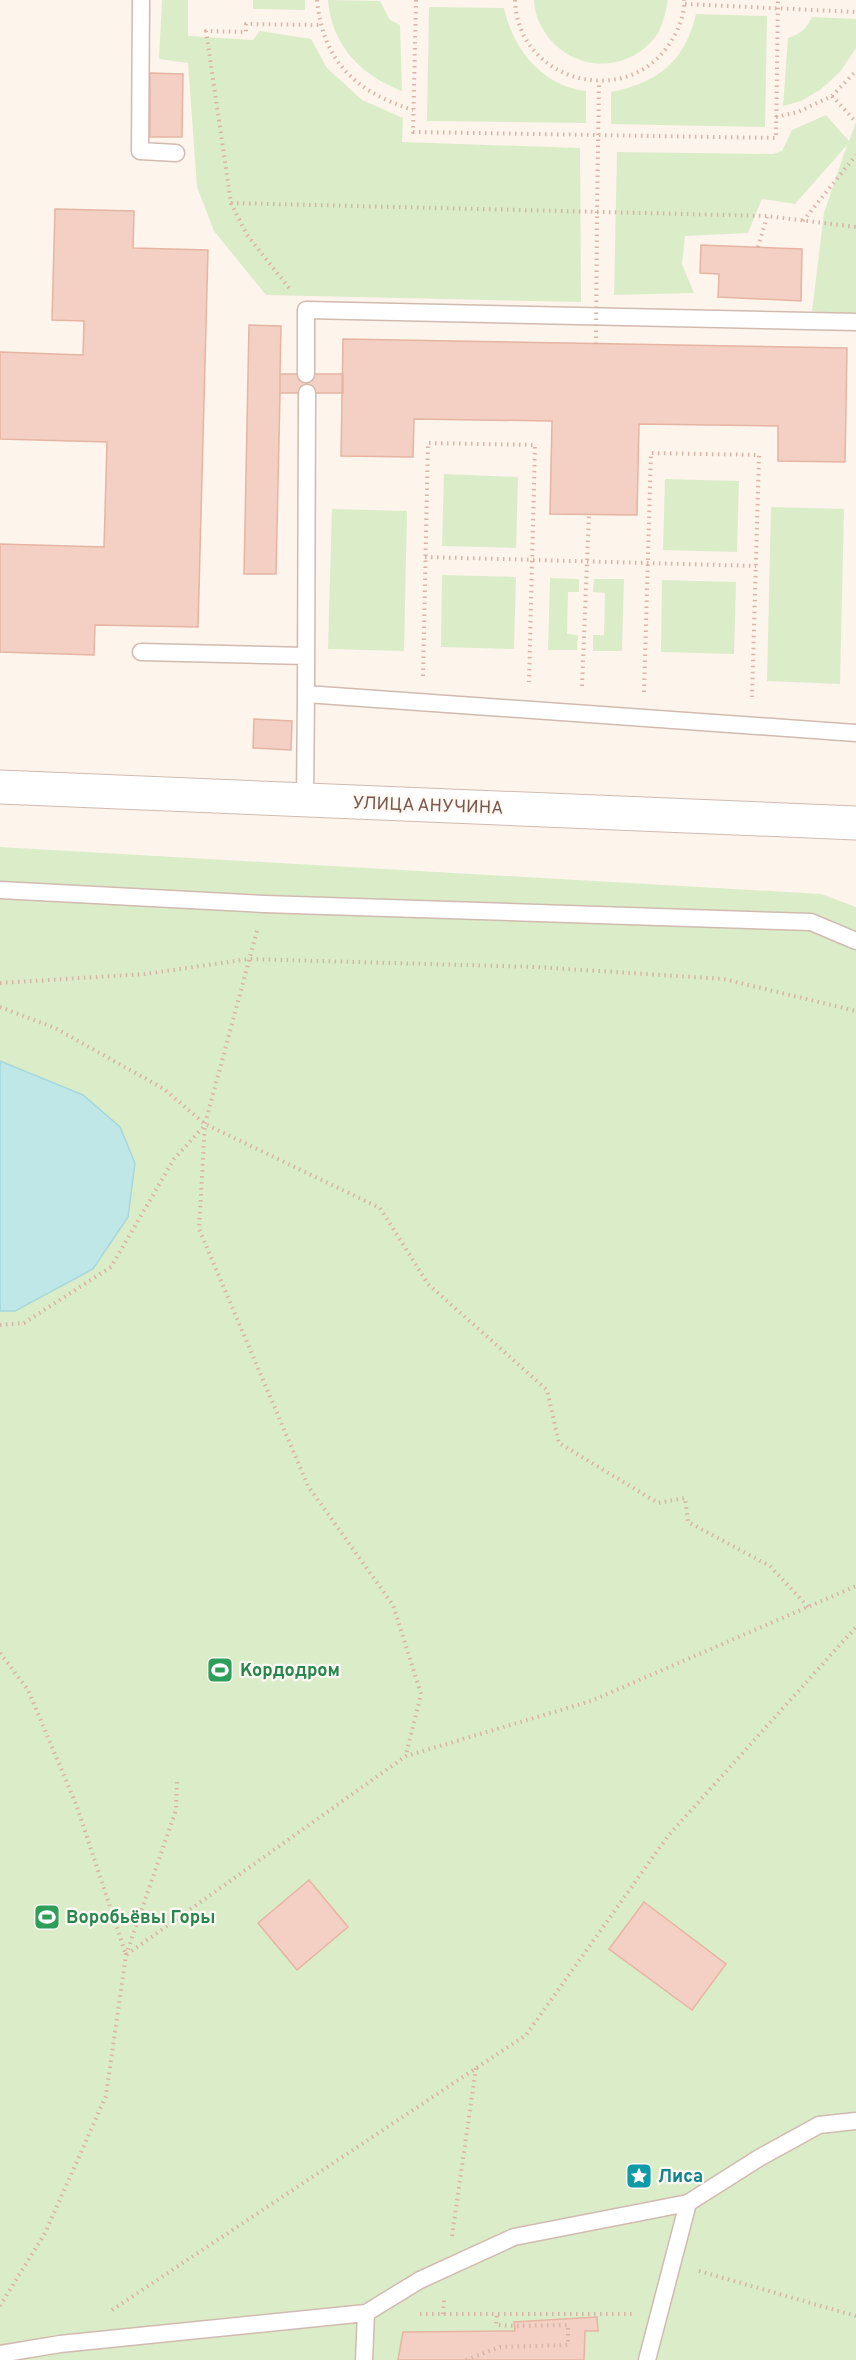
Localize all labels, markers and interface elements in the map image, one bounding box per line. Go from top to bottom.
street label: УЛИЦА АНУЧИНА [352,792,504,821]
sports icon: Кордодром [205,1655,235,1685]
place label: Кордодром [240,1660,340,1683]
sports icon: Воробьёвы Горы [32,1902,62,1932]
place label: Воробьёвы Горы [66,1907,215,1930]
place icon: Лиса [624,2161,654,2191]
place label: Лиса [658,2166,703,2189]

